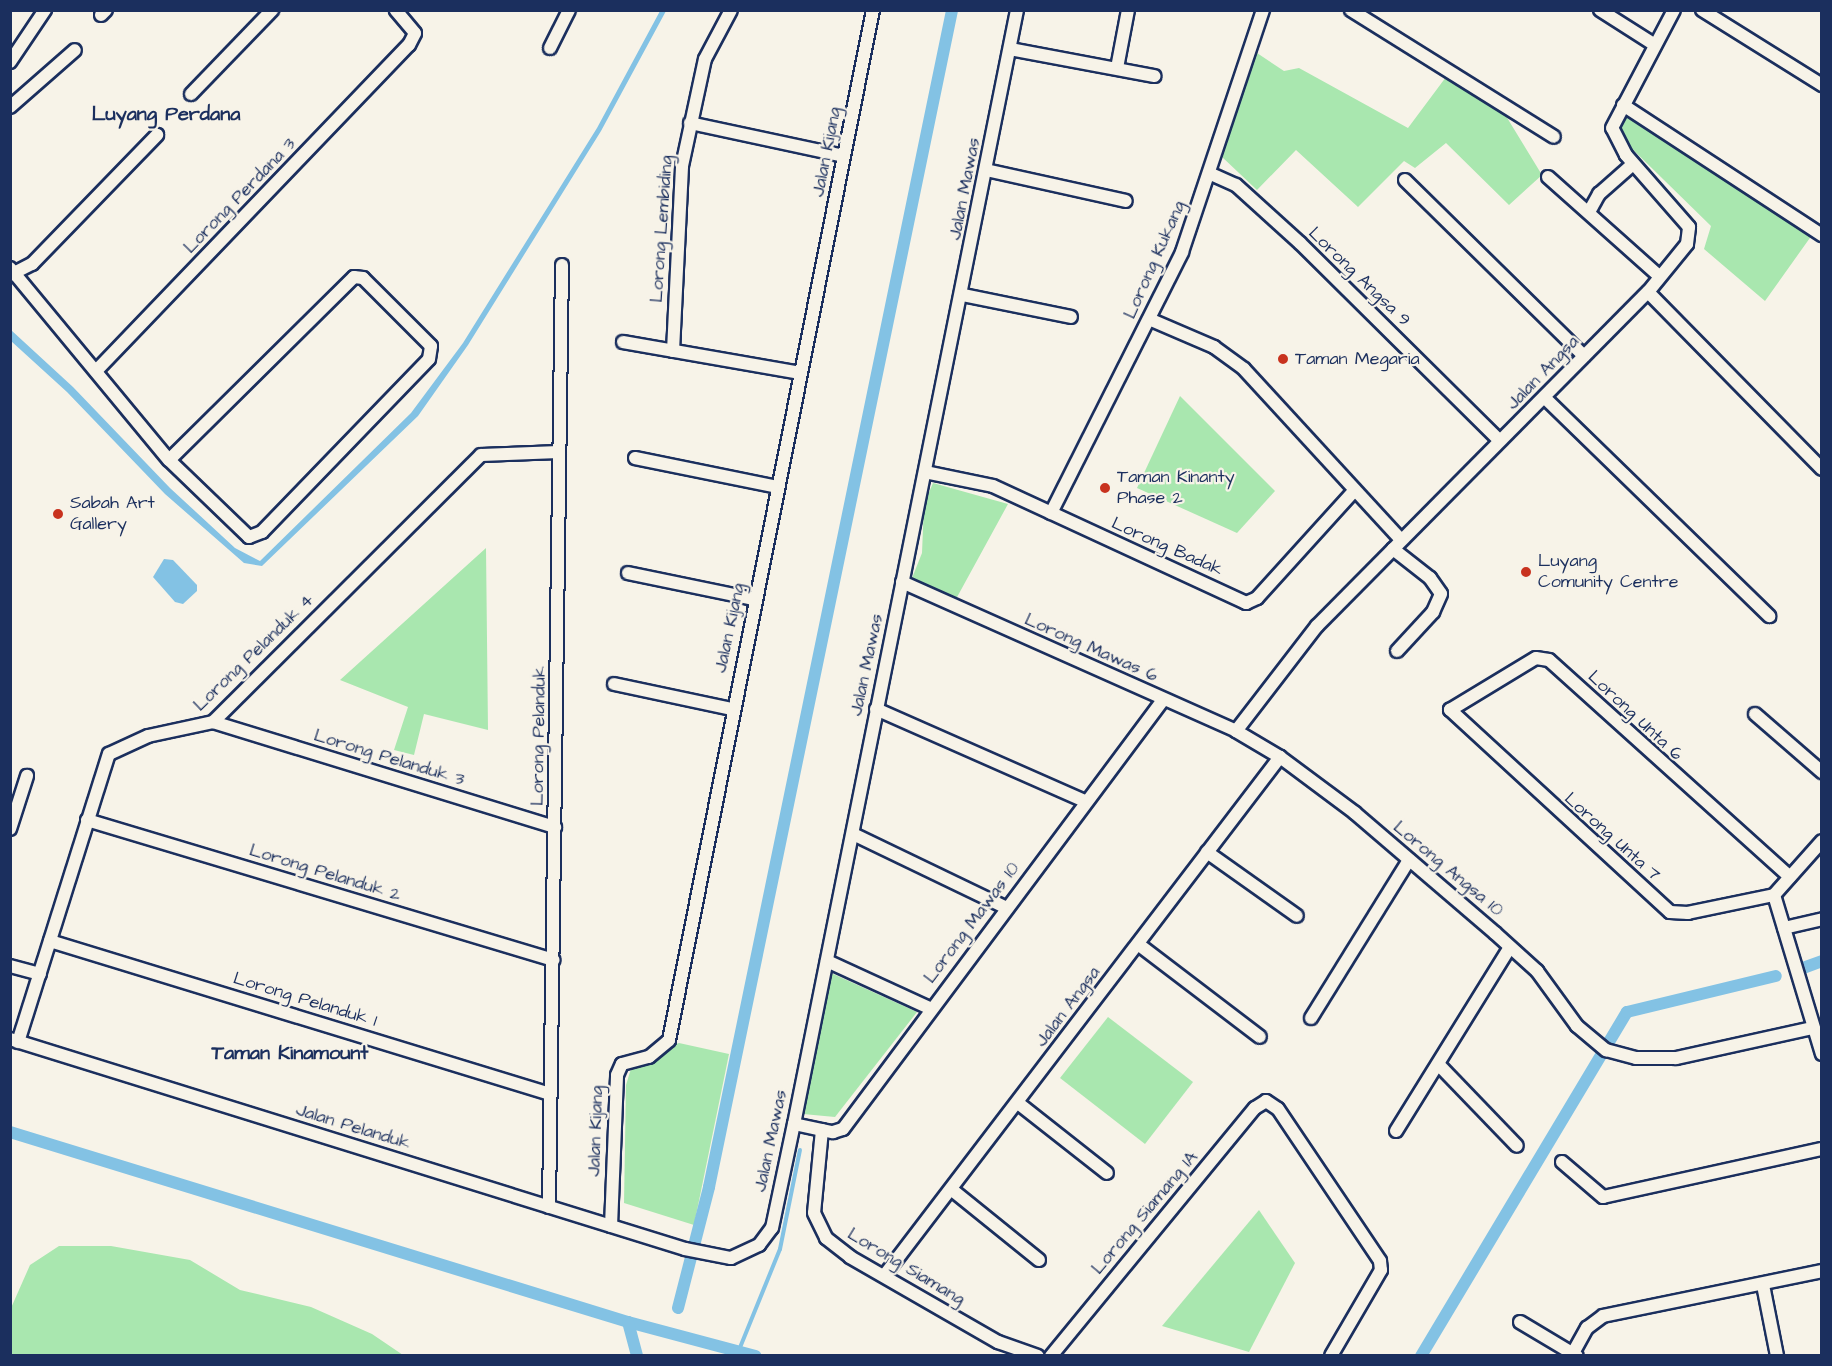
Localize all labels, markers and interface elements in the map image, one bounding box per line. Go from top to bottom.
district label: Luyang Perdana [92,102,240,126]
street label: Jalan Kijang [808,105,846,199]
street label: Lorong Perdana 3 [179,134,301,258]
street label: Jalan Mawas [945,136,985,242]
street label: Lorong Lembiding [646,155,678,303]
street label: Lorong Kukang [1119,198,1191,322]
street label: Lorong Angsa 9 [1303,223,1415,331]
street label: Jalan Angsa [1502,331,1584,415]
place label: Taman Megaria [1295,348,1420,370]
marker: Taman Megaria [1276,352,1290,366]
place label: Taman Kinanty Phase 2 [1117,467,1235,510]
marker: Taman Kinanty Phase 2 [1098,481,1112,495]
place label: Sabah Art Gallery [70,493,155,536]
marker: Sabah Art Gallery [51,507,65,521]
street label: Lorong Badak [1108,513,1226,581]
place label: Luyang Comunity Centre [1538,551,1679,594]
marker: Luyang Comunity Centre [1519,565,1533,579]
street label: Jalan Kijang [710,581,750,675]
street label: Lorong Pelanduk 4 [189,590,319,716]
street label: Lorong Mawas 6 [1021,609,1161,687]
street label: Jalan Mawas [846,612,888,718]
street label: Lorong Pelanduk [527,666,551,806]
street label: Lorong Unta 6 [1583,666,1687,766]
street label: Lorong Pelanduk 3 [311,725,467,791]
street label: Lorong Unta 7 [1559,788,1665,886]
street label: Lorong Angsa 10 [1389,817,1507,921]
street label: Lorong Pelanduk 2 [247,840,403,906]
street label: Lorong Mawas 10 [920,858,1024,988]
street label: Jalan Angsa [1031,963,1105,1051]
street label: Lorong Pelanduk 1 [230,968,380,1032]
district label: Taman Kinamount [212,1041,368,1065]
street label: Jalan Kijang [584,1085,608,1177]
street label: Jalan Mawas [750,1088,792,1194]
street label: Jalan Pelanduk [293,1099,413,1155]
street label: Lorong Siamang 1A [1087,1147,1203,1279]
street label: Lorong Siamang [843,1223,969,1311]

